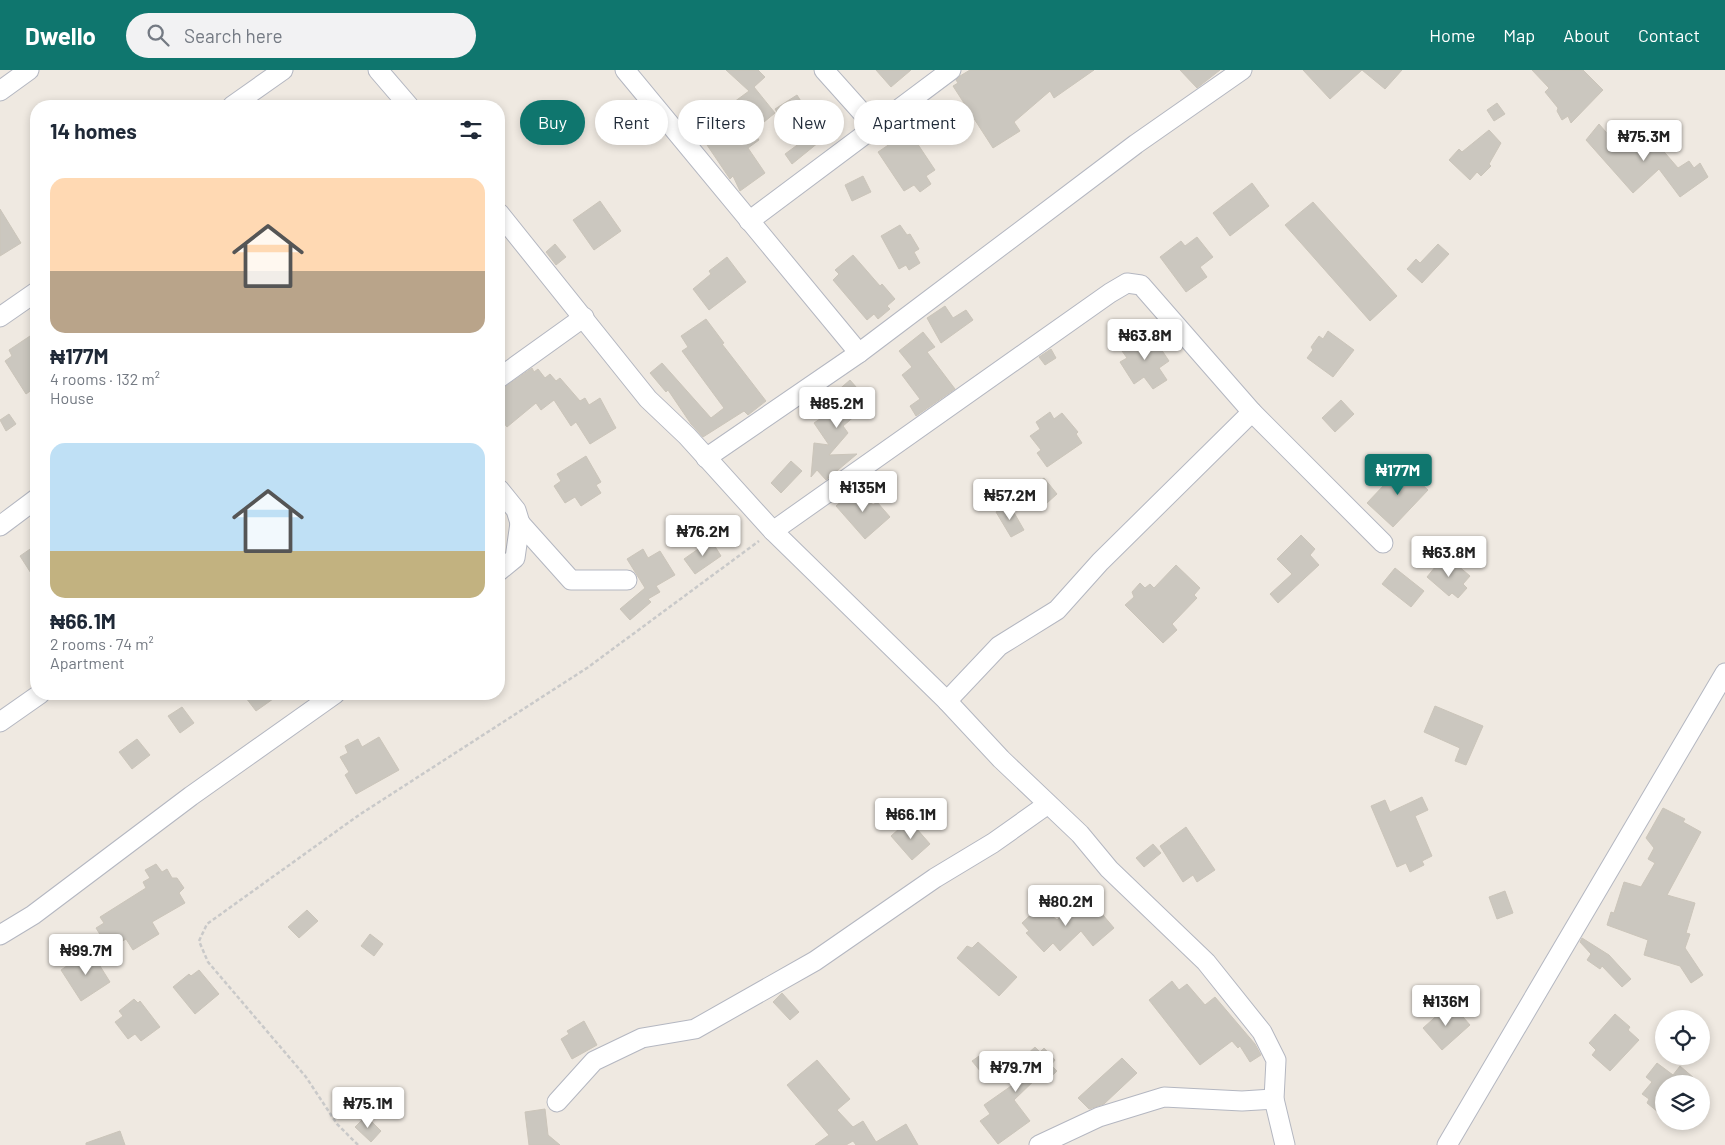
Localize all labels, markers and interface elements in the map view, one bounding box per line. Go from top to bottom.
search box [126,13,476,58]
text: Dwello [25,21,96,50]
icon: search [144,21,172,49]
text: Search here [184,24,283,47]
text: Home [1429,24,1475,46]
text: Map [1503,24,1535,46]
text: About [1563,24,1610,46]
text: Contact [1638,24,1700,46]
chip: Buy [520,100,585,145]
chip: Rent [595,100,668,145]
chip: Filters [678,100,764,145]
chip: New [774,100,844,145]
chip: Apartment [854,100,974,145]
icon: filters [457,116,485,144]
text: 14 homes [50,118,137,143]
pin: ₦75.3M [1603,119,1685,162]
text: ₦75.3M [1618,126,1670,145]
icon: home [223,211,313,301]
pin: ₦63.8M [1104,318,1186,361]
text: ₦63.8M [1118,325,1172,344]
text: ₦177M [50,343,108,368]
text: 4 rooms · 132 m² [50,369,160,388]
pin: ₦85.2M [796,386,878,429]
text: House [50,388,94,407]
text: ₦85.2M [810,393,864,412]
pin: ₦177M [1363,454,1433,496]
text: ₦177M [1376,460,1420,479]
pin: ₦135M [828,470,898,513]
icon: home [223,476,313,566]
text: ₦135M [840,477,886,496]
pin: ₦57.2M [969,478,1051,521]
text: ₦57.2M [984,485,1036,504]
pin: ₦76.2M [662,514,744,557]
text: ₦76.2M [677,521,729,540]
pin: ₦63.8M [1408,536,1490,578]
text: ₦63.8M [1422,542,1476,561]
text: ₦66.1M [50,608,116,633]
text: 2 rooms · 74 m² [50,634,154,653]
text: Apartment [50,653,125,672]
pin: ₦66.1M [870,798,952,840]
text: ₦66.1M [886,804,936,823]
pin: ₦80.2M [1025,884,1107,927]
text: ₦80.2M [1039,891,1093,910]
pin: ₦99.7M [45,934,127,976]
text: ₦99.7M [60,940,112,959]
pin: ₦136M [1411,984,1481,1027]
text: ₦136M [1423,991,1469,1010]
map controls [1655,1010,1710,1130]
button: locate [1655,1010,1710,1065]
pin: ₦79.7M [975,1050,1057,1093]
text: ₦79.7M [990,1057,1042,1076]
button: layers [1655,1075,1710,1130]
pin: ₦75.1M [327,1086,409,1129]
text: ₦75.1M [343,1093,393,1112]

